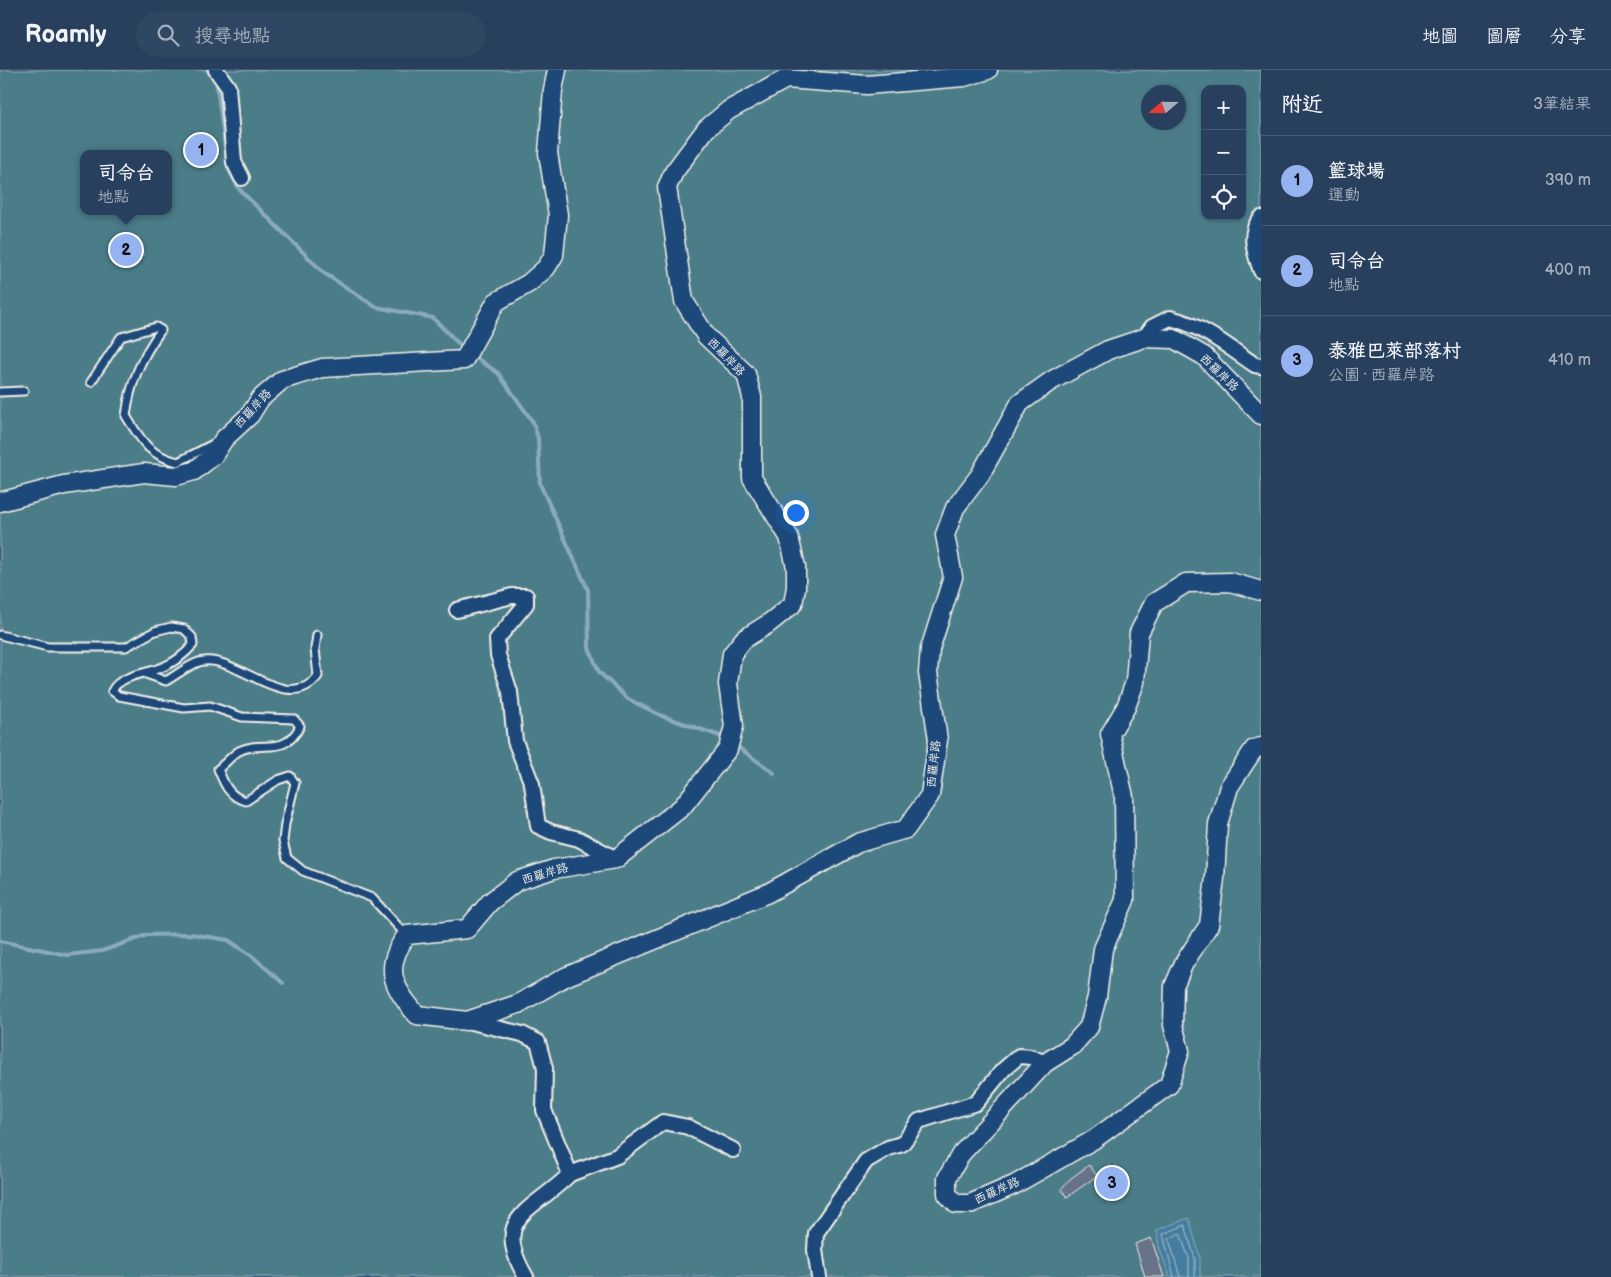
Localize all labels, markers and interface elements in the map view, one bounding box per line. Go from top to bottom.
search box [136,12,486,57]
text: Roamly [25,20,106,49]
icon: search [154,21,182,49]
text: 搜尋地點 [194,25,270,48]
text: 地圖 [1422,26,1458,47]
text: 圖層 [1486,26,1522,47]
text: 分享 [1550,26,1586,47]
north arrow [1141,85,1186,130]
map controls [1201,85,1246,220]
button: + [1201,85,1246,130]
text: 附近 [1281,92,1323,117]
text: 3筆結果 [1533,95,1591,114]
button: − [1201,130,1246,175]
pin: 1 [185,131,217,169]
popup [80,150,172,215]
text: 籃球場 [1328,160,1385,183]
text: 司令台 [97,162,155,185]
text: 1 [1294,171,1300,190]
text: 390 m [1545,171,1591,190]
button: locate [1201,175,1246,220]
text: 運動 [1328,186,1360,205]
text: 地點 [97,188,130,207]
pin: 2 [110,231,142,269]
text: 司令台 [1328,250,1385,273]
text: 2 [1292,261,1302,280]
text: 400 m [1545,261,1591,280]
text: 地點 [1328,276,1360,295]
street label: 西羅岸路 [704,335,748,379]
text: 泰雅巴萊部落村 [1328,340,1461,363]
street label: 西羅岸路 [1197,351,1241,395]
text: 3 [1292,351,1302,370]
text: 410 m [1548,351,1591,370]
text: 公園 · 西羅岸路 [1328,366,1434,385]
street label: 西羅岸路 [231,386,275,432]
your location [783,500,809,526]
street label: 西羅岸路 [924,739,944,789]
street label: 西羅岸路 [520,860,570,888]
pin: 3 [1096,1164,1128,1202]
street label: 西羅岸路 [972,1174,1022,1208]

